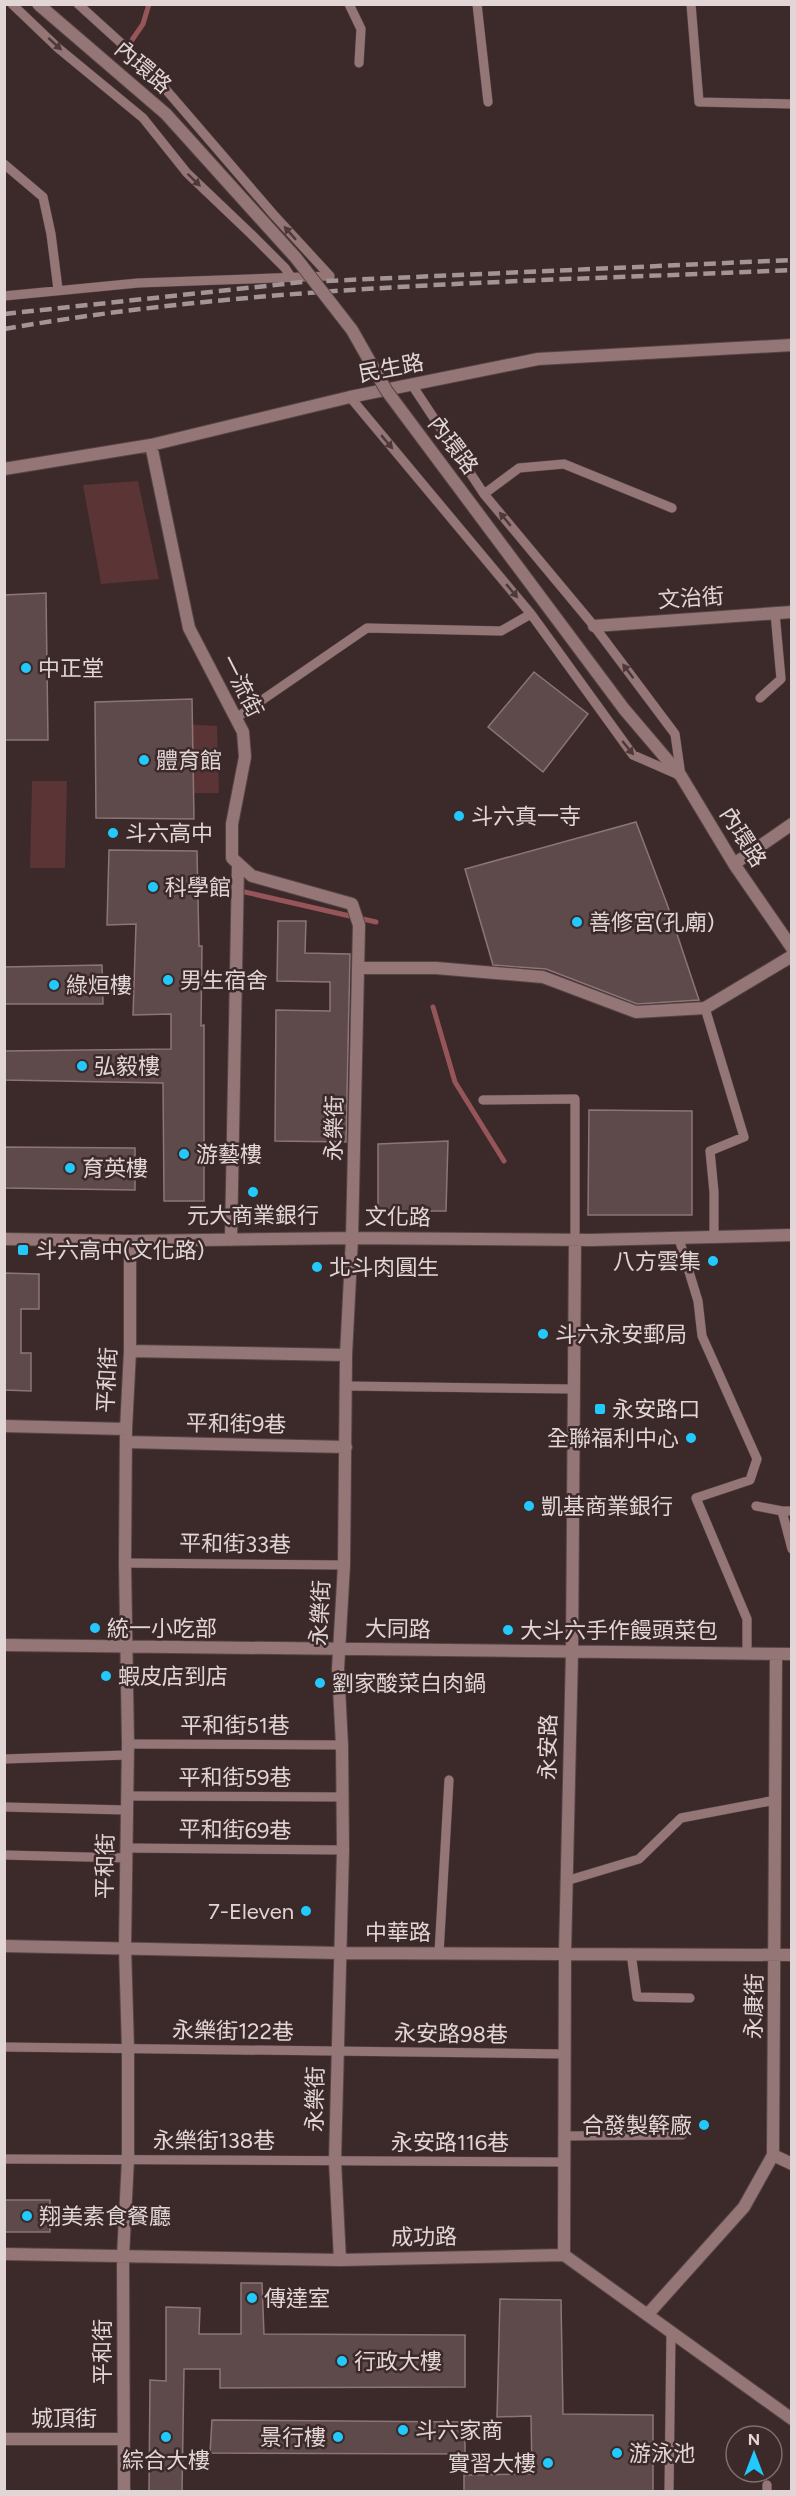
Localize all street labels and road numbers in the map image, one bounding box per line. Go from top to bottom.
street label: 內環路 [109,35,177,99]
street label: 民生路 [356,348,426,388]
street label: 內環路 [422,411,484,479]
street label: 文治街 [657,582,725,614]
street label: 一流街 [215,650,269,722]
street label: 內環路 [714,802,772,872]
street label: 永樂街 [320,1095,348,1161]
street label: 文化路 [365,1203,431,1231]
street label: 平和街 [92,1346,122,1414]
street label: 平和街9巷 [186,1410,286,1438]
street label: 平和街33巷 [179,1530,291,1558]
street label: 永樂街 [305,1579,335,1647]
street label: 大同路 [365,1615,431,1643]
street label: 平和街51巷 [180,1712,290,1739]
street label: 永安路 [534,1714,562,1780]
street label: 平和街59巷 [178,1764,292,1791]
street label: 平和街69巷 [178,1816,292,1844]
street label: 平和街 [91,1833,119,1899]
street label: 中華路 [365,1919,431,1946]
street label: 永康街 [740,1973,768,2039]
street label: 永樂街122巷 [172,2016,294,2046]
street label: 永安路98巷 [394,2020,508,2048]
street label: 永樂街 [301,2066,329,2132]
street label: 永樂街138巷 [153,2127,275,2154]
street label: 永安路116巷 [391,2129,509,2156]
street label: 成功路 [391,2223,457,2251]
street label: 平和街 [89,2319,116,2385]
street label: 城頂街 [31,2405,97,2432]

